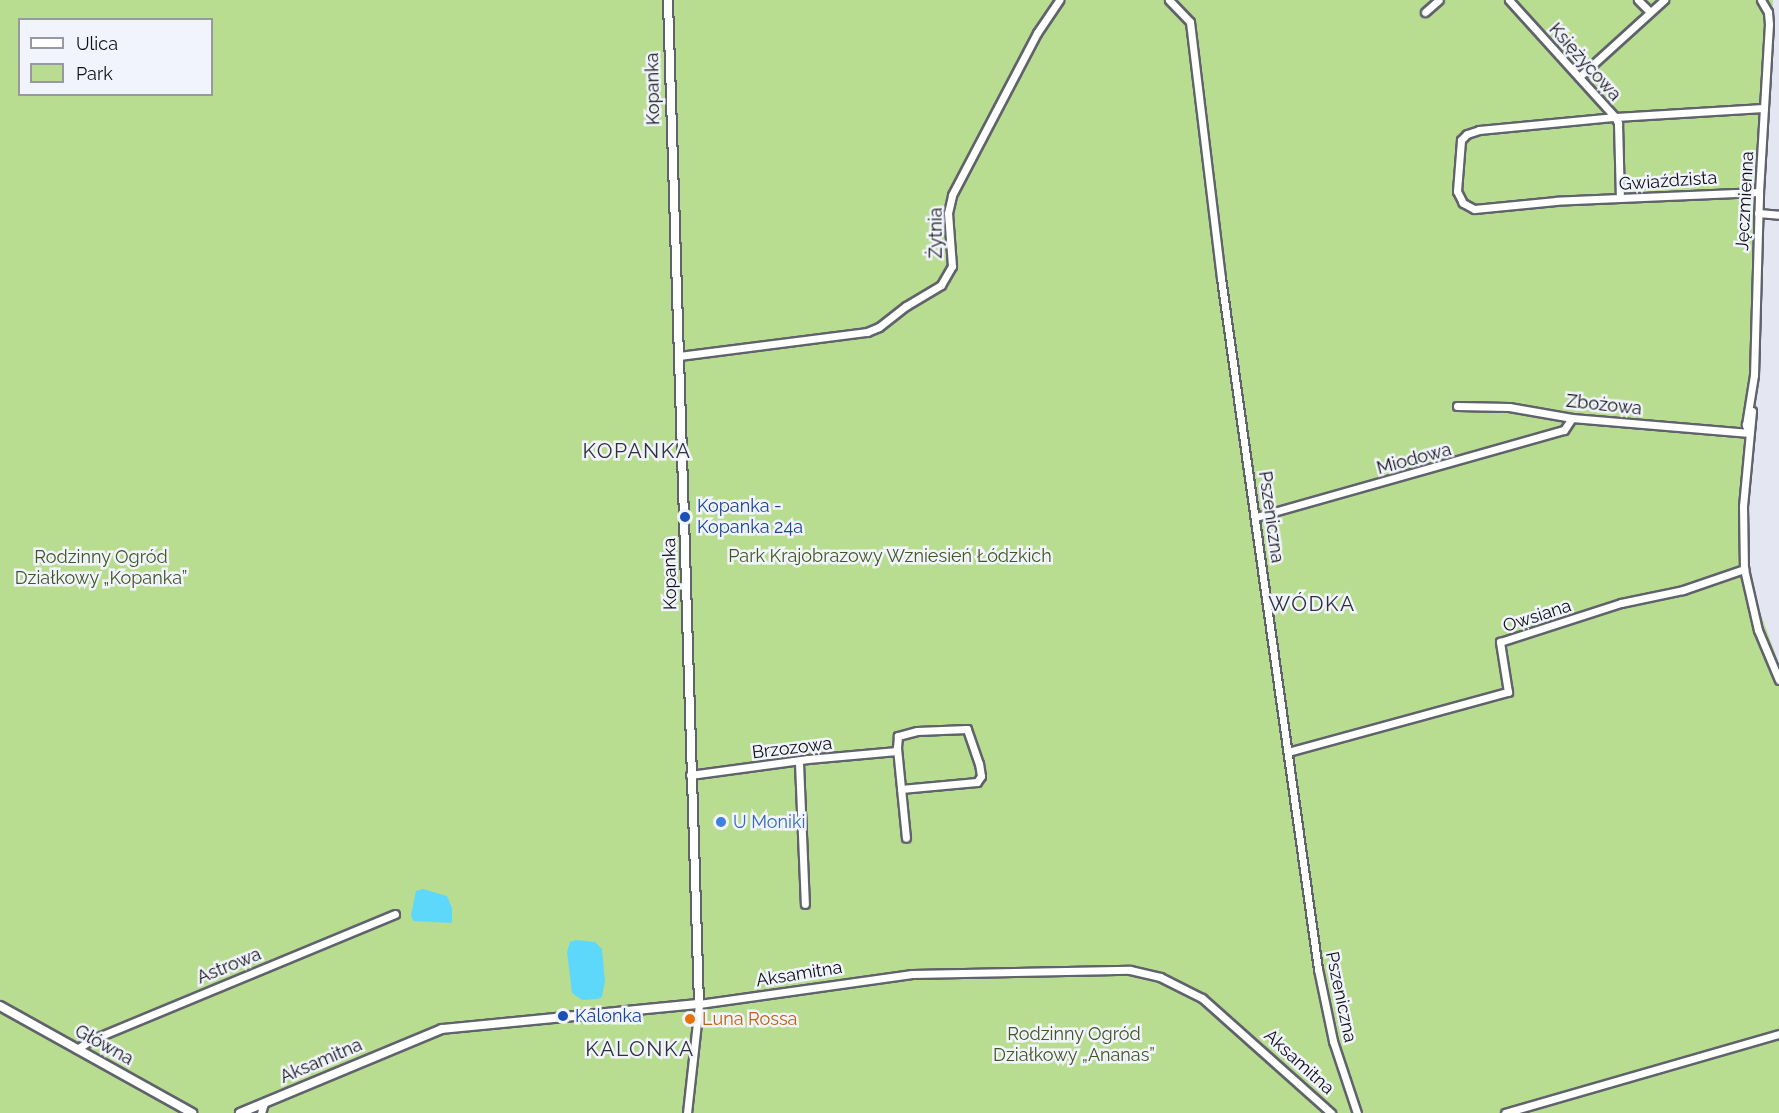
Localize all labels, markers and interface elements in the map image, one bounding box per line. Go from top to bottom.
legend [18,18,213,96]
street label: Księżycowa [1544,19,1626,105]
text: Ulica [76,33,118,54]
street label: Kopanka [642,53,664,125]
text: Park [76,63,113,84]
street label: Jęczmienna [1732,151,1758,251]
street label: Gwiaździsta [1618,167,1718,195]
street label: Żytnia [925,207,947,259]
street label: Zbożowa [1565,390,1643,420]
district label: KOPANKA [582,438,692,464]
street label: Miodowa [1374,439,1454,479]
street label: Pszeniczna [1254,470,1288,564]
place label: Kopanka - Kopanka 24a [697,496,803,538]
marker: Kopanka - Kopanka 24a [678,510,692,524]
street label: Kopanka [659,538,681,610]
park label: Park Krajobrazowy Wzniesień Łódzkich [728,545,1052,567]
park label: Rodzinny Ogród Działkowy „Kopanka” [14,547,188,590]
district label: WÓDKA [1268,591,1356,617]
street label: Owsiana [1500,595,1574,637]
street label: Brzozowa [751,732,833,764]
place label: U Moniki [733,811,805,833]
marker: U Moniki [714,815,728,829]
street label: Astrowa [194,943,264,989]
street label: Pszeniczna [1321,950,1361,1044]
street label: Aksamitna [754,957,844,991]
place label: Kalonka [575,1005,642,1027]
place label: Luna Rossa [702,1008,797,1030]
marker: Kalonka [556,1009,570,1023]
marker: Luna Rossa [683,1012,697,1026]
street label: Główna [71,1020,137,1070]
park label: Rodzinny Ogród Działkowy „Ananas” [993,1024,1155,1066]
street label: Aksamitna [1259,1025,1339,1099]
street label: Aksamitna [277,1034,365,1088]
district label: KALONKA [585,1036,695,1062]

